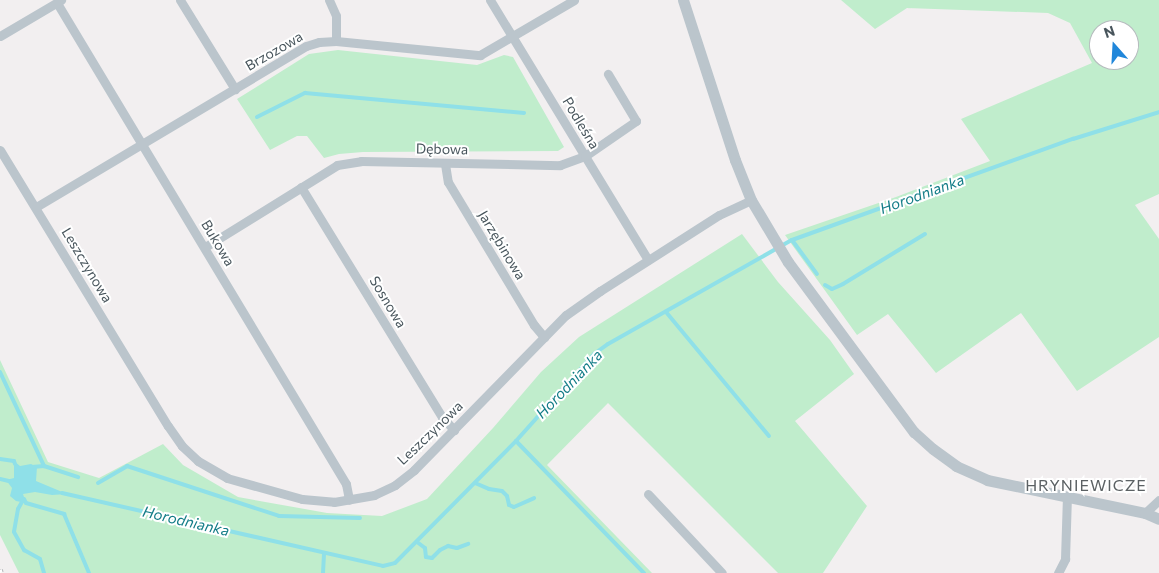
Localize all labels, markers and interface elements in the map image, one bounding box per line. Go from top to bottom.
north arrow [1089,20,1139,70]
text: N [1102,22,1117,41]
street label: Brzozowa [242,28,306,74]
street label: Podleśna [559,94,603,152]
street label: Dębowa [416,140,468,158]
water label: Horodnianka [877,170,967,218]
street label: Jarzębinowa [475,207,529,283]
street label: Bukowa [198,217,238,269]
street label: Leszczynowa [58,225,116,305]
street label: Sosnowa [366,273,410,331]
water label: Horodnianka [532,346,606,422]
street label: Leszczynowa [394,398,466,468]
district label: HRYNIEWICZE [1024,475,1148,495]
water label: Horodnianka [141,502,231,540]

